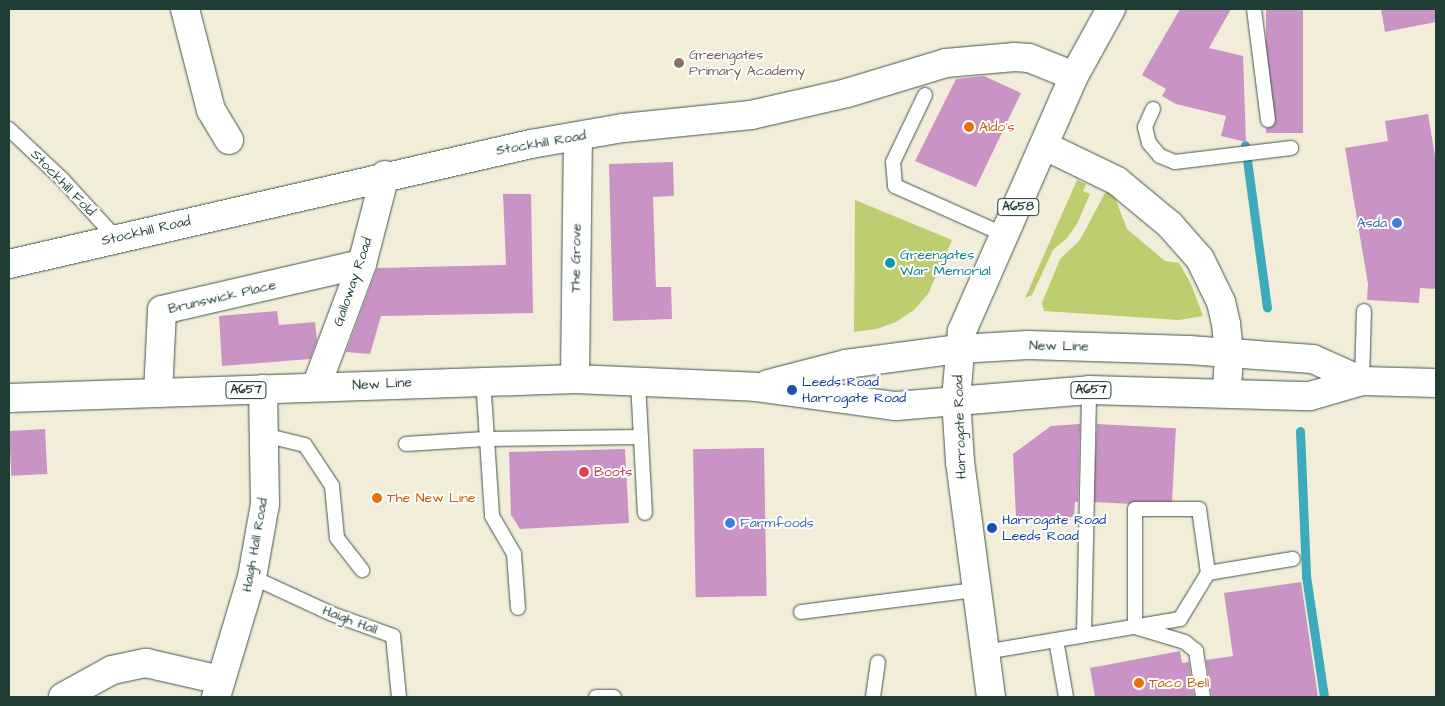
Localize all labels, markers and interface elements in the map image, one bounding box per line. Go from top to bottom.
place label: Greengates Primary Academy [689,47,805,80]
marker: Greengates Primary Academy [673,57,685,69]
place label: Aldo's [979,119,1015,135]
marker: Aldo's [963,121,975,133]
street label: Stockhill Road [495,127,587,159]
street label: Stockhill Fold [27,146,99,220]
road number: A658 [997,198,1039,216]
street label: Stockhill Road [100,213,192,249]
place label: Asda [1357,215,1387,231]
marker: Asda [1391,217,1403,229]
street label: The Grove [567,223,585,293]
street label: Galloway Road [330,235,376,329]
place label: Greengates War Memorial [900,247,991,280]
marker: Greengates War Memorial [884,257,896,269]
street label: Brunswick Place [167,276,277,318]
street label: New Line [1029,337,1089,355]
street label: New Line [352,374,412,394]
place label: Leeds Road Harrogate Road [802,374,906,407]
street label: Harrogate Road [950,375,970,479]
road number: A657 [225,380,267,400]
road number: A657 [1070,380,1112,400]
marker: Leeds Road Harrogate Road [786,384,798,396]
place label: Boots [594,464,632,480]
marker: Boots [578,466,590,478]
place label: The New Line [387,490,475,506]
marker: The New Line [371,492,383,504]
street label: Haigh Hall Road [238,497,272,593]
place label: Harrogate Road Leeds Road [1002,512,1106,544]
place label: Farmfoods [740,515,814,531]
marker: Farmfoods [724,517,736,529]
marker: Harrogate Road Leeds Road [986,522,998,534]
street label: Haigh Hall [320,602,380,638]
place label: Taco Bell [1149,675,1209,691]
marker: Taco Bell [1133,677,1145,689]

